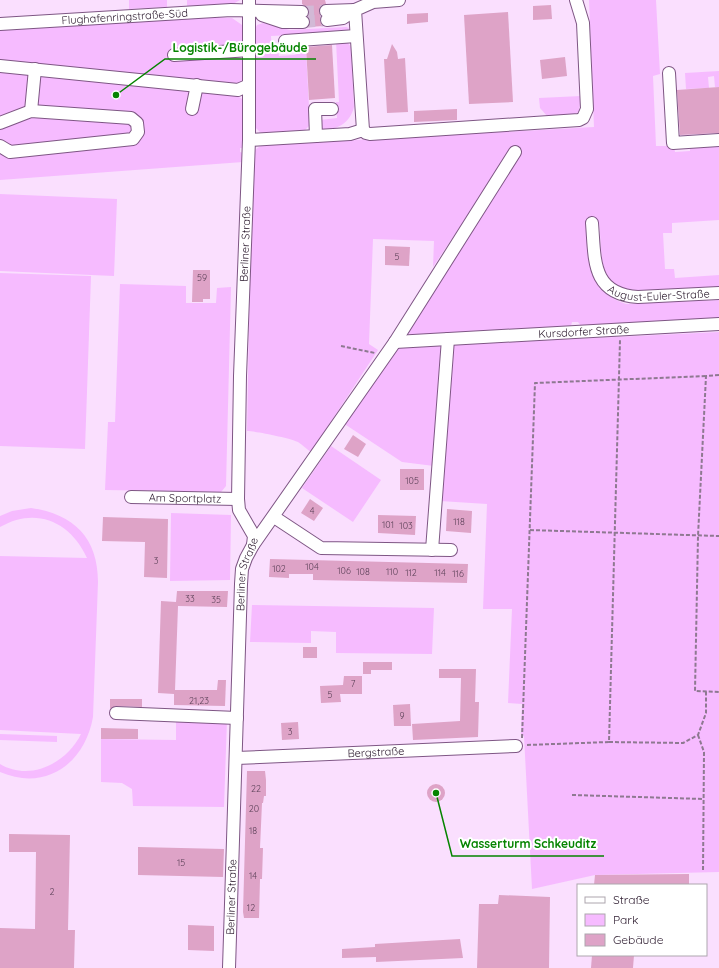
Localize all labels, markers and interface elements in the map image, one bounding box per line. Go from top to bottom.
street label: Flughafenringstraße-Süd [61,6,188,27]
callout: Logistik-/Bürogebäude [165,35,316,59]
text: Logistik-/Bürogebäude [172,40,308,55]
street label: Berliner Straße [237,206,253,282]
house number: 5 [395,251,400,262]
house number: 59 [197,272,207,283]
street label: August-Euler-Straße [605,282,710,304]
street label: Kursdorfer Straße [538,322,630,341]
house number: 105 [405,475,419,486]
street label: Am Sportplatz [149,490,221,506]
house number: 4 [310,505,315,516]
house number: 118 [453,516,465,527]
house number: 101 [382,519,394,530]
house number: 103 [399,520,413,531]
street label: Berliner Straße [233,537,261,611]
house number: 3 [154,555,159,566]
house number: 104 [305,561,319,572]
house number: 102 [272,563,286,574]
house number: 106 [337,565,351,576]
house number: 108 [356,566,370,577]
house number: 110 [386,566,398,577]
house number: 112 [405,567,417,578]
house number: 114 [434,567,446,578]
house number: 116 [452,568,464,579]
house number: 33 [185,593,195,604]
house number: 35 [211,594,221,605]
house number: 7 [351,678,356,689]
house number: 5 [328,689,333,700]
house number: 21,23 [189,695,209,706]
house number: 9 [399,710,405,721]
house number: 3 [288,726,293,737]
street label: Bergstraße [347,744,405,760]
house number: 22 [251,783,261,794]
house number: 20 [249,803,259,814]
house number: 18 [249,825,257,836]
callout: Wasserturm Schkeuditz [452,832,604,856]
text: Wasserturm Schkeuditz [460,836,596,851]
house number: 15 [177,857,185,868]
street label: Berliner Straße [223,859,239,935]
house number: 14 [249,870,257,881]
legend [577,884,707,956]
house number: 2 [50,886,55,897]
text: Straße [613,892,650,907]
house number: 12 [247,902,255,913]
text: Park [613,912,638,927]
text: Gebäude [613,932,664,947]

